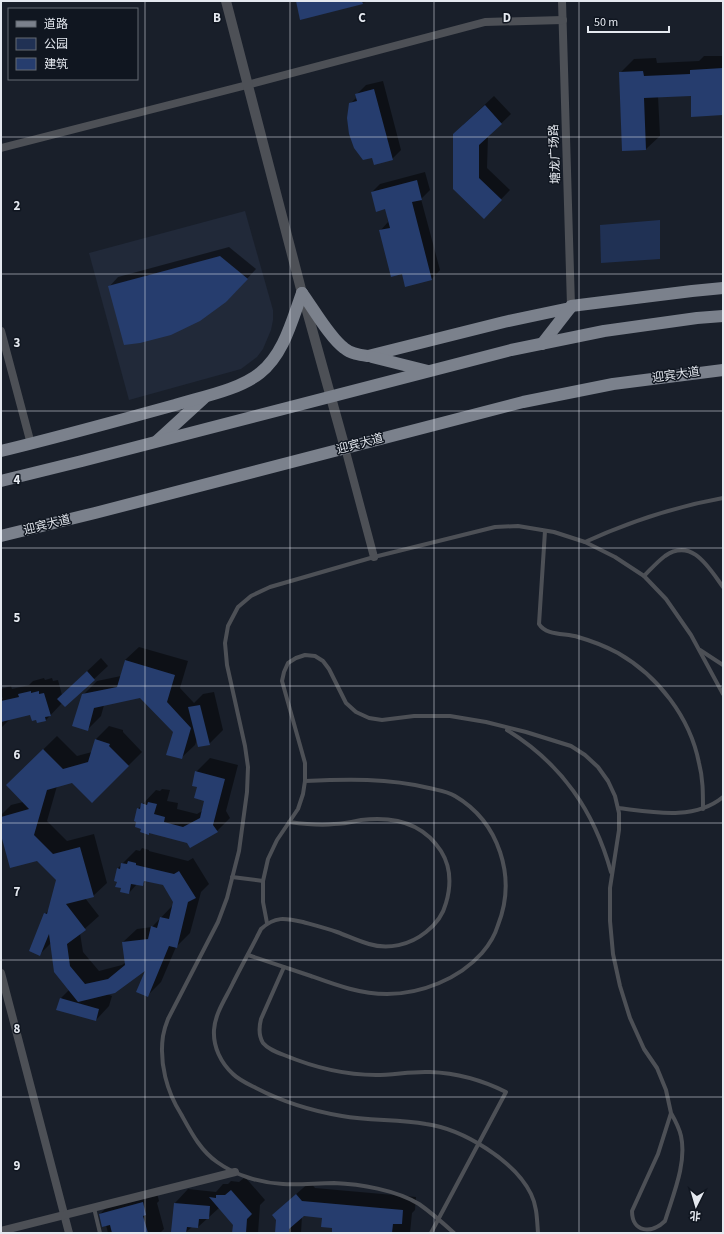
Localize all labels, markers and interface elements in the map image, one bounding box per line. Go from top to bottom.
legend [8,8,138,80]
scale bar [588,8,669,34]
text: B [213,9,221,27]
text: C [358,9,366,27]
text: D [503,9,511,27]
text: 50 m [594,14,618,31]
text: 道路 [44,16,68,33]
text: 公园 [44,36,68,53]
text: 建筑 [44,56,68,73]
street label: 塘龙广场路 [545,124,565,184]
text: 2 [14,197,21,215]
text: 3 [14,334,21,352]
street label: 迎宾大道 [651,363,701,387]
street label: 迎宾大道 [335,430,385,458]
text: 4 [14,471,21,489]
street label: 迎宾大道 [22,511,72,539]
text: 5 [14,609,21,627]
text: 6 [14,746,21,764]
text: 7 [14,883,21,901]
text: 8 [14,1020,21,1038]
text: 9 [14,1157,21,1175]
north arrow [676,1186,716,1226]
text: 北 [689,1208,701,1223]

